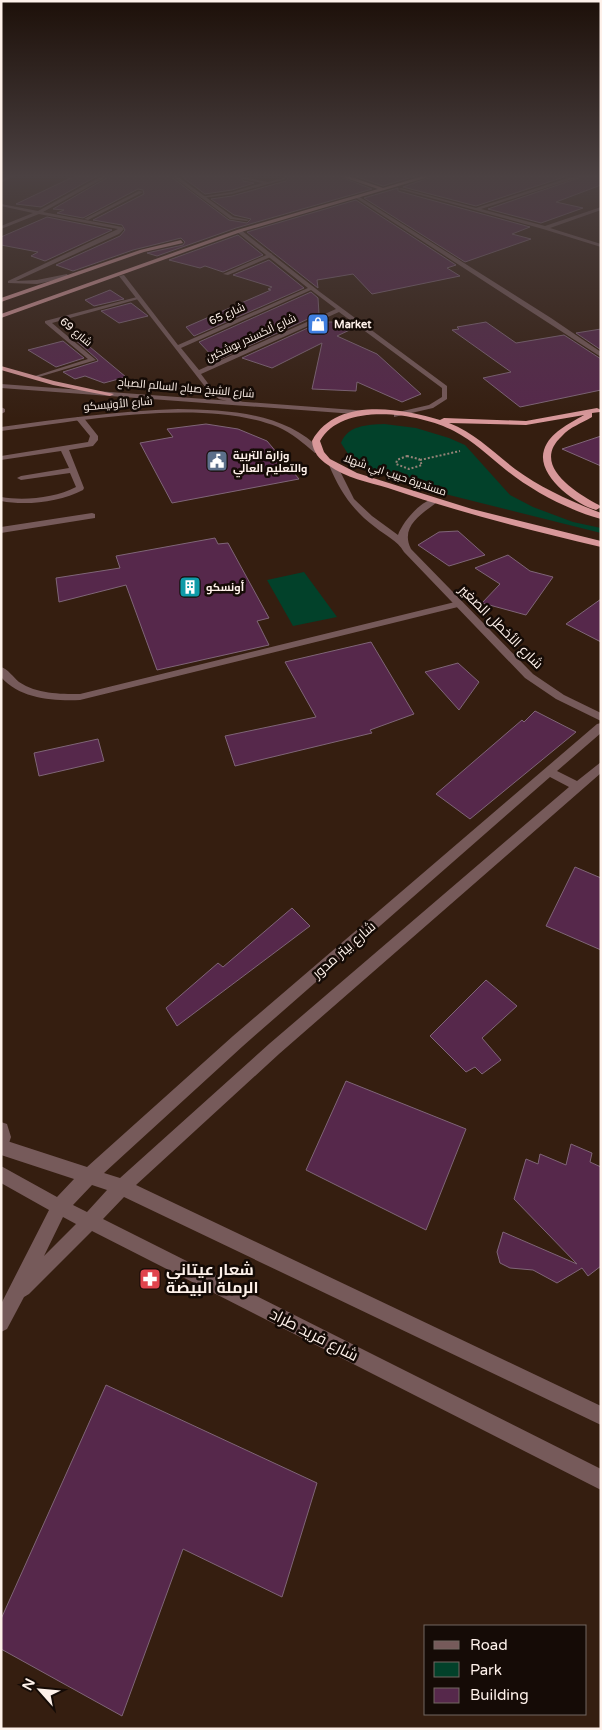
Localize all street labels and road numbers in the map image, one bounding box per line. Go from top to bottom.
street label: شارع 65 [207,300,247,329]
street label: شارع ألكسندر بوشكين [203,310,299,366]
street label: شارع 69 [57,315,95,350]
street label: شارع الشيخ صباح السالم الصباح [117,376,255,401]
street label: شارع الأونيسكو [83,394,153,414]
street label: مستديرة حبيب ابي شهلا [341,451,448,501]
street label: شارع الأخطل الصغير [455,581,547,673]
street label: شارع بيتر مدور [308,918,379,983]
street label: شارع فريد طراد [266,1304,362,1367]

